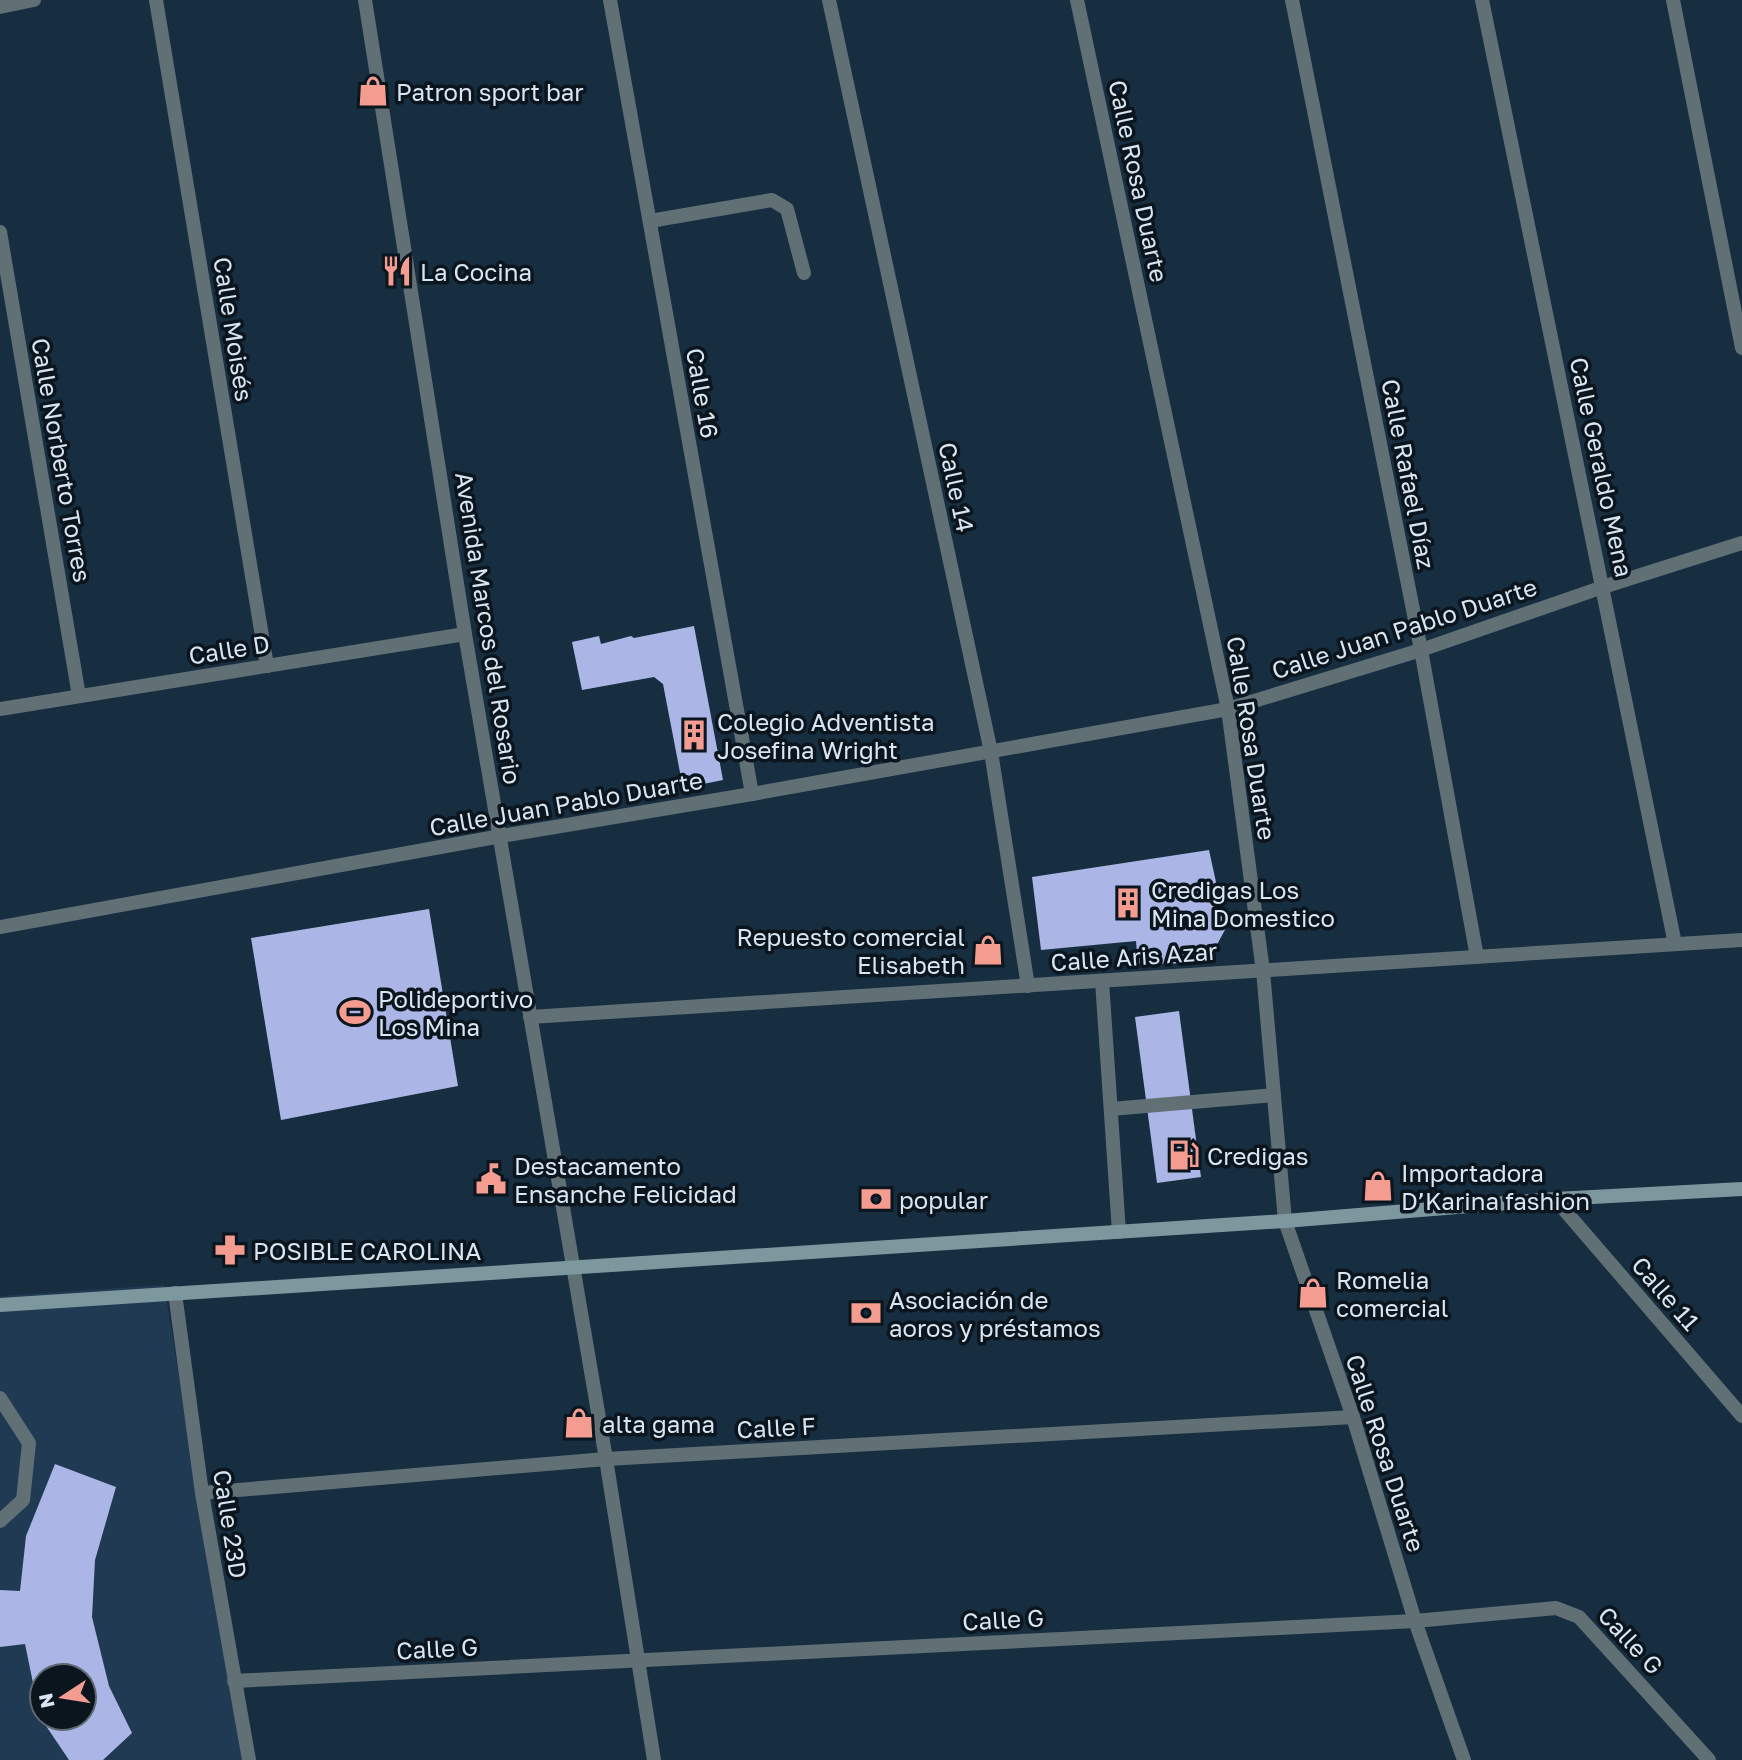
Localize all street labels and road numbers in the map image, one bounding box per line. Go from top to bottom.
street label: Calle Rosa Duarte [1103,77,1175,285]
street label: Calle Moisés [208,255,260,403]
street label: Calle Norberto Torres [26,336,98,584]
street label: Calle 16 [681,346,725,440]
street label: Calle Geraldo Mena [1565,354,1639,580]
street label: Calle Rafael Díaz [1376,376,1442,572]
street label: Calle 14 [933,439,981,535]
street label: Avenida Marcos del Rosario [450,470,528,786]
street label: Calle Juan Pablo Duarte [1268,571,1540,685]
street label: Calle D [186,628,272,670]
street label: Calle Rosa Duarte [1222,634,1282,842]
street label: Calle Juan Pablo Duarte [427,765,705,841]
street label: Calle Aris Azar [1050,936,1218,976]
street label: Calle 11 [1626,1250,1706,1336]
street label: Calle Rosa Duarte [1340,1351,1432,1555]
street label: Calle F [736,1410,816,1444]
street label: Calle 23D [208,1468,254,1580]
street label: Calle G [1592,1600,1670,1680]
street label: Calle G [961,1602,1045,1636]
street label: Calle G [395,1631,479,1665]

